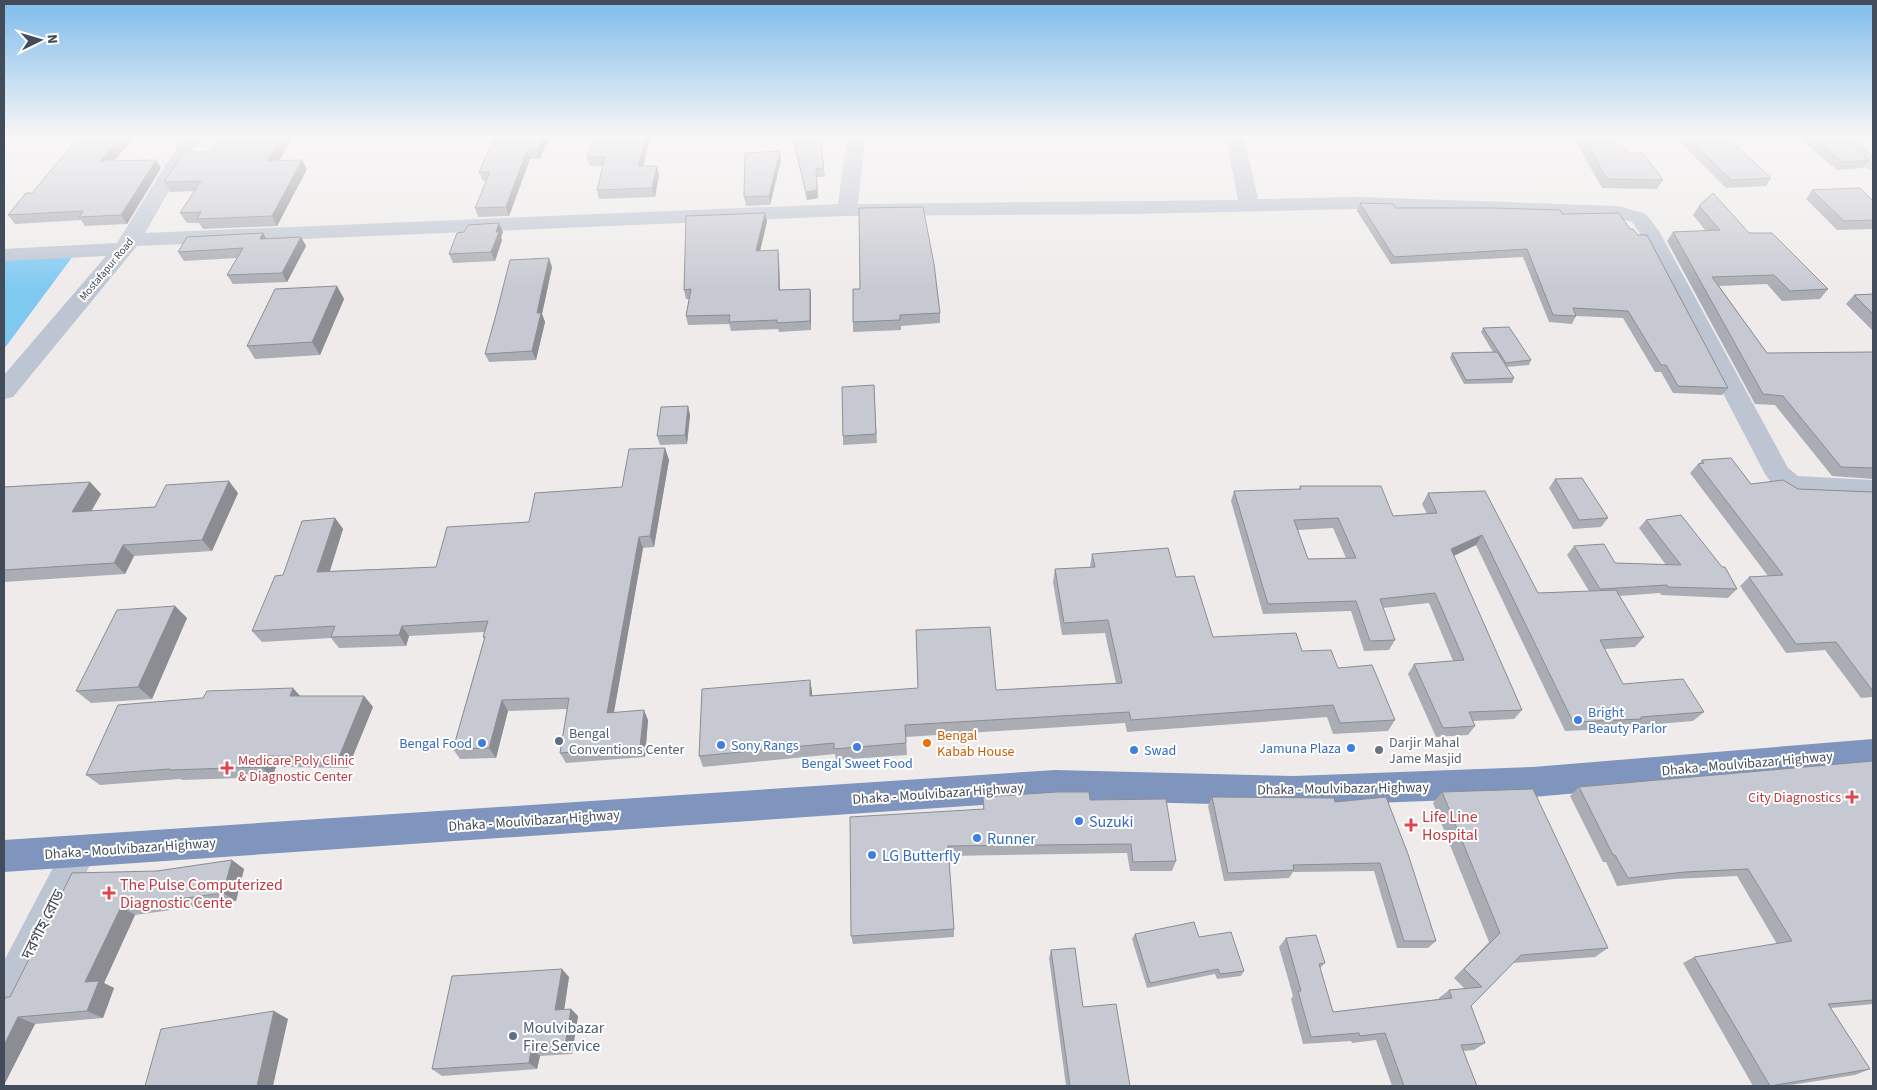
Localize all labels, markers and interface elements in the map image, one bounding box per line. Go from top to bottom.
north arrow [15,15,65,65]
text: N [42,33,62,44]
street label: Mostafapur Road [76,235,137,304]
place label: Bright Beauty Parlor [1588,703,1667,739]
marker: Bright Beauty Parlor [1572,714,1584,726]
place label: Bengal Conventions Center [569,724,684,760]
place label: Bengal Kabab House [937,726,1015,762]
place label: Darjir Mahal Jame Masjid [1389,733,1462,769]
place label: Bengal Food [399,734,472,754]
marker: Bengal Conventions Center [553,735,565,747]
place label: Sony Rangs [731,736,799,756]
marker: Bengal Food [476,737,488,749]
marker: Bengal Kabab House [921,737,933,749]
marker: Sony Rangs [715,739,727,751]
place label: Jamuna Plaza [1259,739,1341,759]
marker: Bengal Sweet Food [851,741,863,753]
place label: Swad [1144,741,1176,761]
marker: Jamuna Plaza [1345,742,1357,754]
marker: Swad [1128,744,1140,756]
marker: Darjir Mahal Jame Masjid [1373,744,1385,756]
street label: Dhaka - Moulvibazar Highway [1661,747,1834,781]
place label: Medicare Poly Clinic & Diagnostic Center [238,751,355,787]
place label: Bengal Sweet Food [801,754,913,774]
marker: Medicare Poly Clinic & Diagnostic Center [220,761,234,775]
street label: Dhaka - Moulvibazar Highway [1257,777,1430,800]
street label: Dhaka - Moulvibazar Highway [852,778,1025,810]
place label: City Diagnostics [1748,788,1841,808]
marker: City Diagnostics [1845,790,1859,804]
street label: Dhaka - Moulvibazar Highway [448,805,621,837]
place label: Life Line Hospital [1422,806,1478,846]
place label: Suzuki [1089,811,1133,833]
marker: Suzuki [1073,815,1085,827]
marker: Life Line Hospital [1404,818,1418,832]
place label: Runner [987,828,1036,850]
marker: Runner [971,832,983,844]
street label: Dhaka - Moulvibazar Highway [44,833,217,865]
place label: LG Butterfly [882,845,961,867]
marker: LG Butterfly [866,849,878,861]
place label: The Pulse Computerized Diagnostic Cente [120,874,283,914]
street label: দরগাহ রোড [15,885,70,964]
marker: The Pulse Computerized Diagnostic Cente [102,886,116,900]
place label: Moulvibazar Fire Service [523,1017,605,1057]
marker: Moulvibazar Fire Service [507,1030,519,1042]

